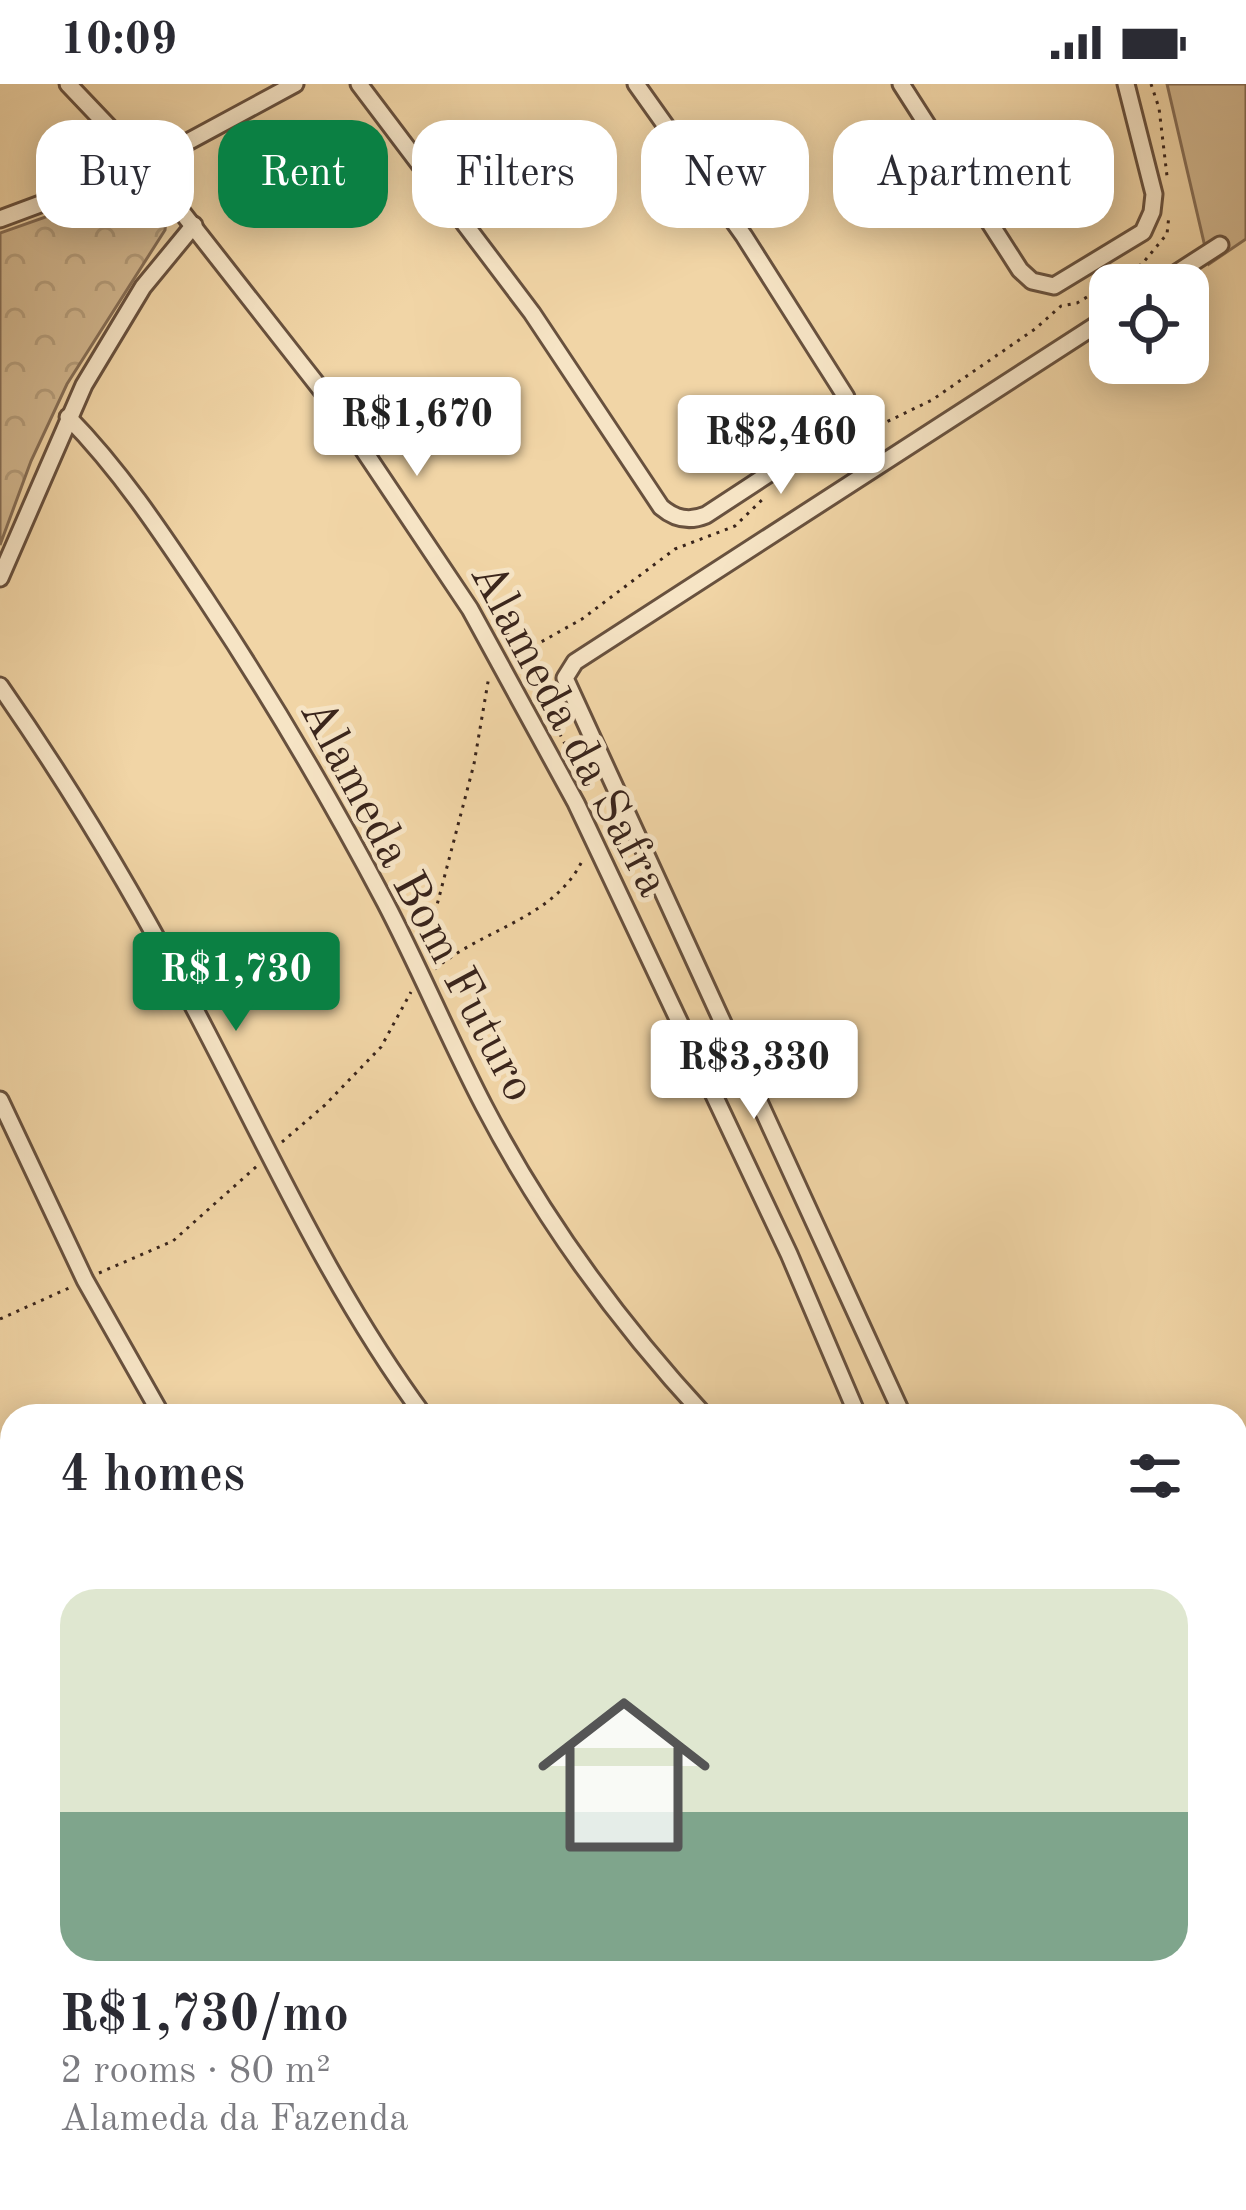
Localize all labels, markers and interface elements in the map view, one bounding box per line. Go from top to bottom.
text: 10:09 [60,19,177,64]
chip: Buy [36,120,194,228]
chip: Rent [218,120,388,228]
chip: Filters [412,120,617,228]
chip: New [641,120,809,228]
chip: Apartment [833,120,1114,228]
map controls [1089,264,1209,384]
button: locate [1089,264,1209,384]
pin: R$1,670 [306,377,528,479]
pin: R$2,460 [670,395,892,497]
text: R$1,670 [341,396,493,435]
text: R$2,460 [705,414,857,453]
street label: Alameda da Safra [460,555,677,905]
street label: Alameda Bom Futuro [290,692,543,1110]
pin: R$1,730 [125,932,347,1034]
text: R$1,730 [160,951,312,990]
pin: R$3,330 [643,1020,865,1122]
text: R$3,330 [678,1039,830,1078]
icon: filters [1122,1443,1188,1509]
text: 4 homes [60,1451,245,1502]
icon: home [516,1667,732,1883]
text: R$1,730/mo [60,1991,349,2042]
text: 2 rooms · 80 m² [60,2052,331,2091]
text: Alameda da Fazenda [60,2100,409,2139]

